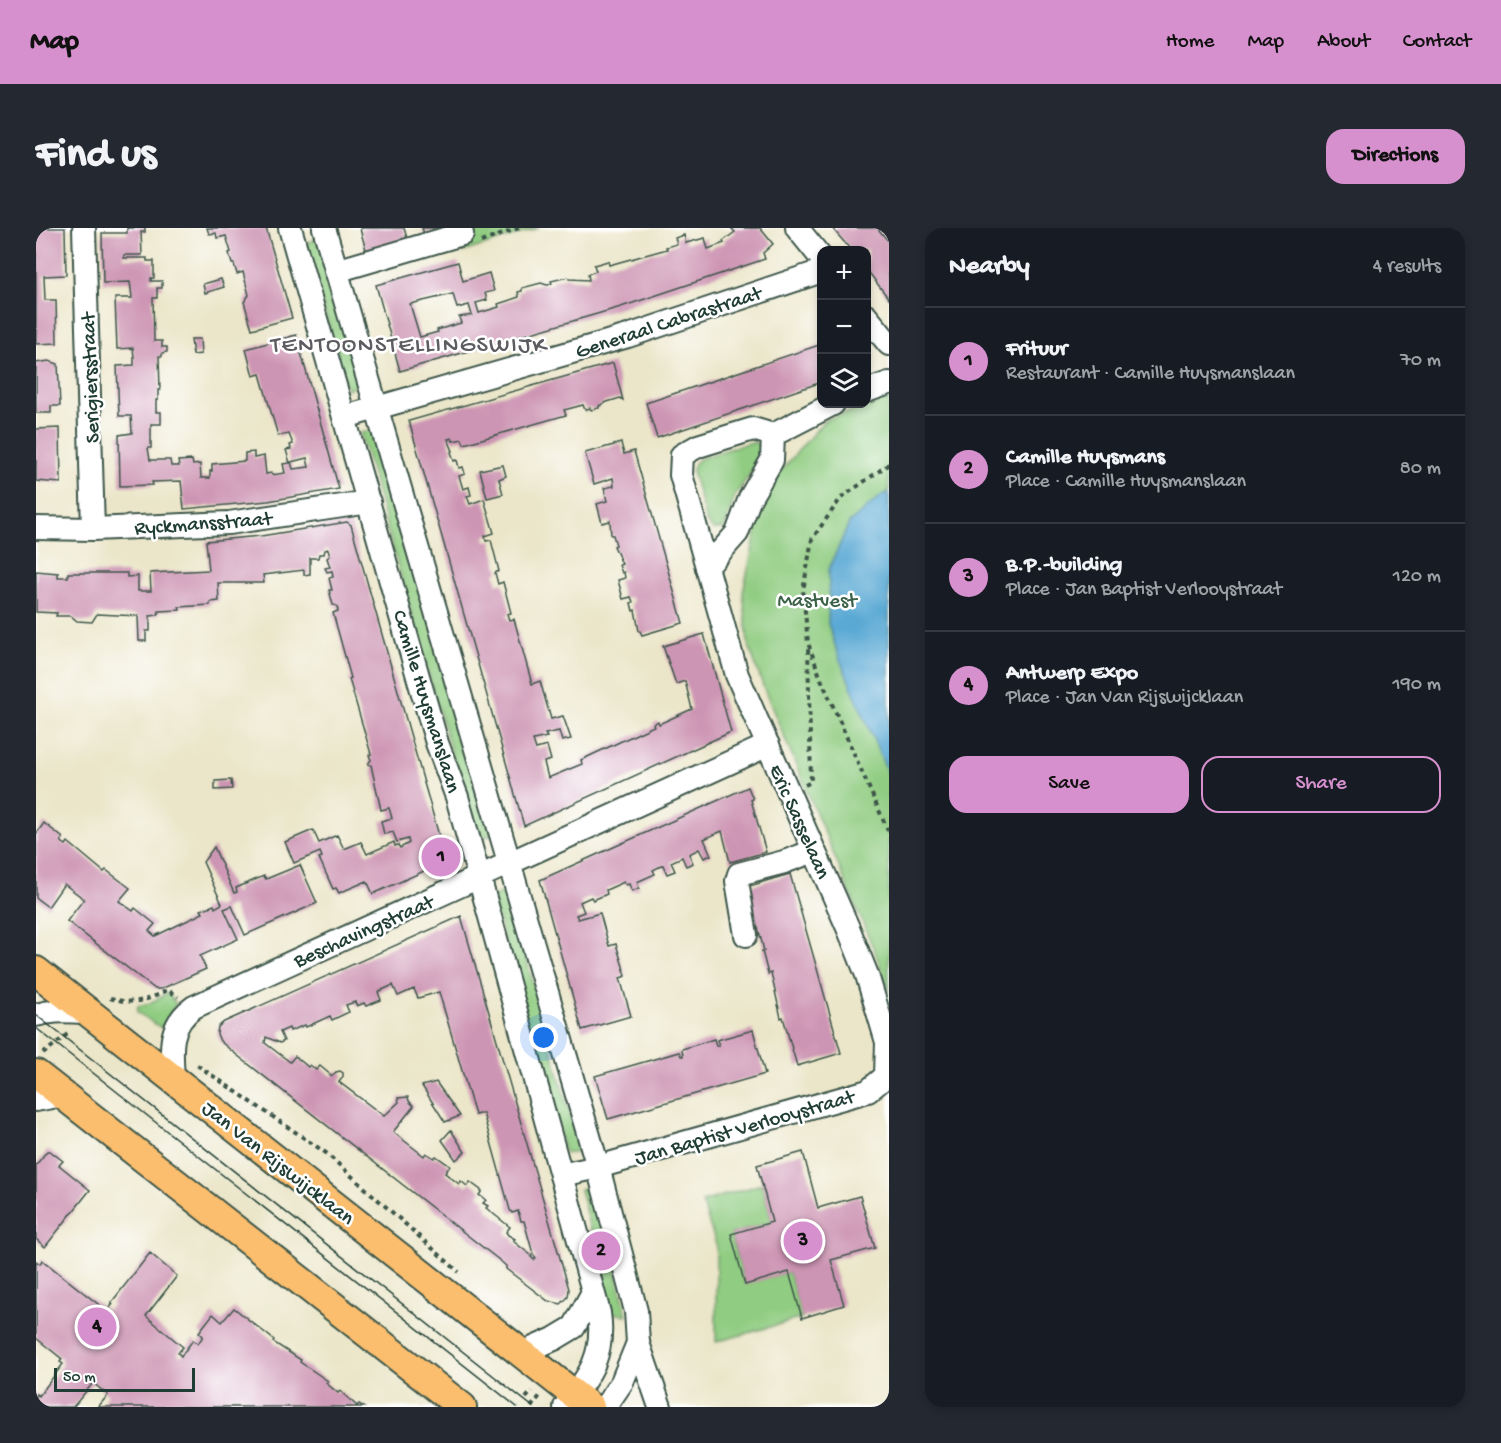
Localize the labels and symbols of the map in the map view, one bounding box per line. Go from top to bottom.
street label: Generaal Cabrastraat [573,282,768,366]
street label: Serigiersstraat [78,310,107,444]
district label: TENTOONSTELLINGSWIJK [269,332,548,361]
street label: Ryckmansstraat [134,508,275,543]
park label: Mastvest [778,590,859,615]
street label: Camille Huysmanslaan [385,608,464,796]
street label: Eric Sasselaan [761,761,834,884]
pin: 1 [422,834,460,880]
street label: Beschavingstraat [290,890,441,976]
your location [529,1023,558,1052]
street label: Jan Baptist Verlooystraat [632,1085,860,1173]
street label: Jan Van Rijswijcklaan [196,1097,358,1232]
pin: 3 [784,1218,822,1264]
pin: 2 [582,1228,620,1274]
pin: 4 [78,1304,116,1350]
scale bar [54,1365,195,1392]

